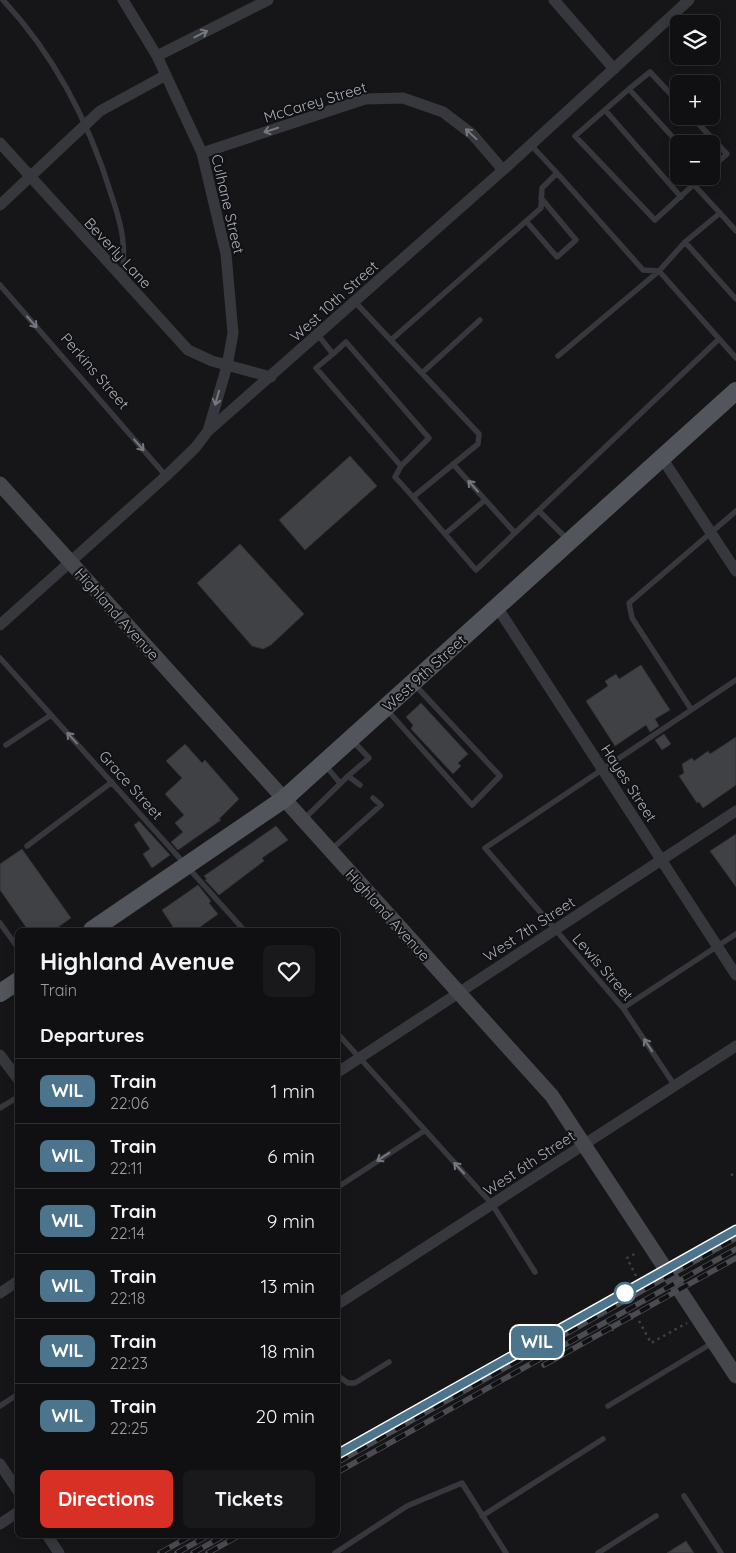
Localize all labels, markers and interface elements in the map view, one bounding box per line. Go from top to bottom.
map controls [670,15,720,185]
button: layers [670,15,720,65]
one-way arrow [193,29,208,39]
button: + [670,75,720,125]
street label: McCarey Street [261,77,369,127]
one-way arrow [263,126,279,136]
one-way arrow [465,128,477,140]
button: − [670,135,720,185]
street label: Culhane Street [207,152,249,256]
street label: Beverly Lane [80,213,156,293]
street label: West 10th Street [286,256,382,346]
one-way arrow [27,315,38,328]
street label: Perkins Street [57,329,133,413]
one-way arrow [212,390,222,406]
one-way arrow [133,438,144,451]
one-way arrow [467,479,478,492]
street label: Highland Avenue [71,564,163,664]
street label: West 9th Street [378,630,470,716]
one-way arrow [66,732,78,745]
street label: Hayes Street [597,741,661,825]
street label: Grace Street [95,747,167,823]
street label: Highland Avenue [342,865,434,965]
street label: West 7th Street [480,892,578,966]
street label: Lewis Street [569,929,637,1005]
button: heart [263,945,315,997]
text: Highland Avenue [40,946,235,976]
text: Train [40,980,77,1000]
text: Departures [40,1023,144,1047]
one-way arrow [643,1039,653,1053]
text: Train [110,1069,157,1093]
text: WIL [51,1079,84,1102]
text: 1 min [270,1079,315,1103]
text: 22:06 [110,1093,149,1113]
street label: West 6th Street [479,1126,579,1200]
text: Train [110,1134,157,1158]
text: WIL [51,1144,84,1167]
text: 6 min [267,1144,315,1168]
one-way arrow [376,1152,390,1163]
text: 22:11 [110,1158,143,1178]
one-way arrow [453,1162,465,1175]
text: Train [110,1199,157,1223]
text: WIL [51,1209,84,1232]
text: 9 min [267,1209,315,1233]
text: 22:14 [110,1223,145,1243]
text: Train [110,1264,157,1288]
text: WIL [51,1274,84,1297]
text: 13 min [260,1274,315,1298]
unlabelled marker [614,1282,636,1304]
text: 22:18 [110,1288,145,1308]
line badge: WIL [508,1326,566,1358]
text: Train [110,1329,157,1353]
text: WIL [521,1330,553,1353]
text: WIL [51,1339,84,1362]
text: 18 min [260,1339,315,1363]
text: 22:23 [110,1353,148,1373]
text: Train [110,1394,157,1418]
text: WIL [51,1404,84,1427]
text: 20 min [256,1404,315,1428]
text: 22:25 [110,1418,148,1438]
button: Directions [40,1470,173,1528]
button: Tickets [183,1470,315,1528]

